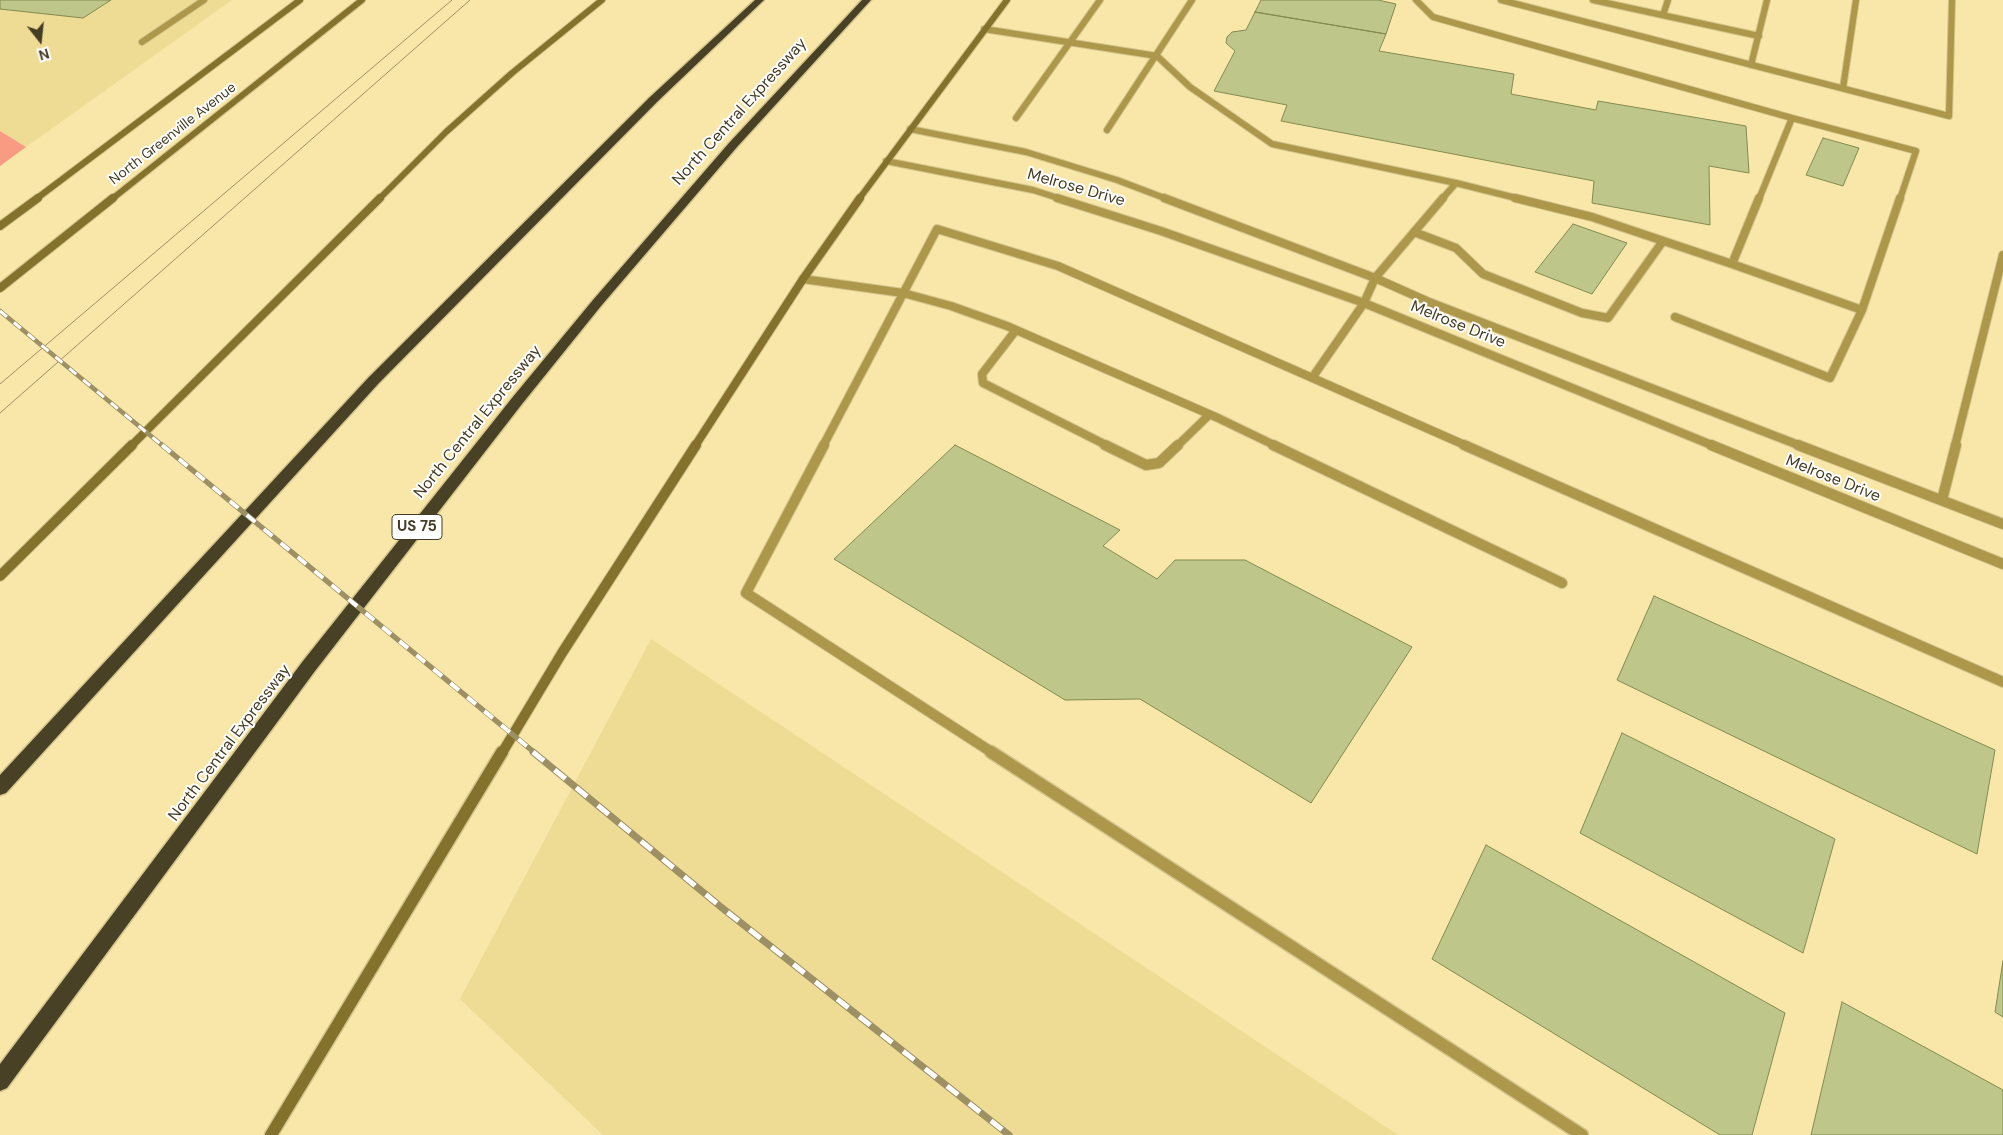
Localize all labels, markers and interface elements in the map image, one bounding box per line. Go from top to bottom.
north arrow [15,15,65,65]
street label: North Central Expressway [669,34,811,190]
text: N [37,44,52,64]
street label: North Greenville Avenue [106,79,240,189]
street label: Melrose Drive [1025,165,1127,211]
street label: Melrose Drive [1408,297,1508,353]
street label: North Central Expressway [410,342,546,502]
street label: Melrose Drive [1783,451,1883,507]
road number: US 75 [392,514,442,540]
street label: North Central Expressway [165,661,295,825]

